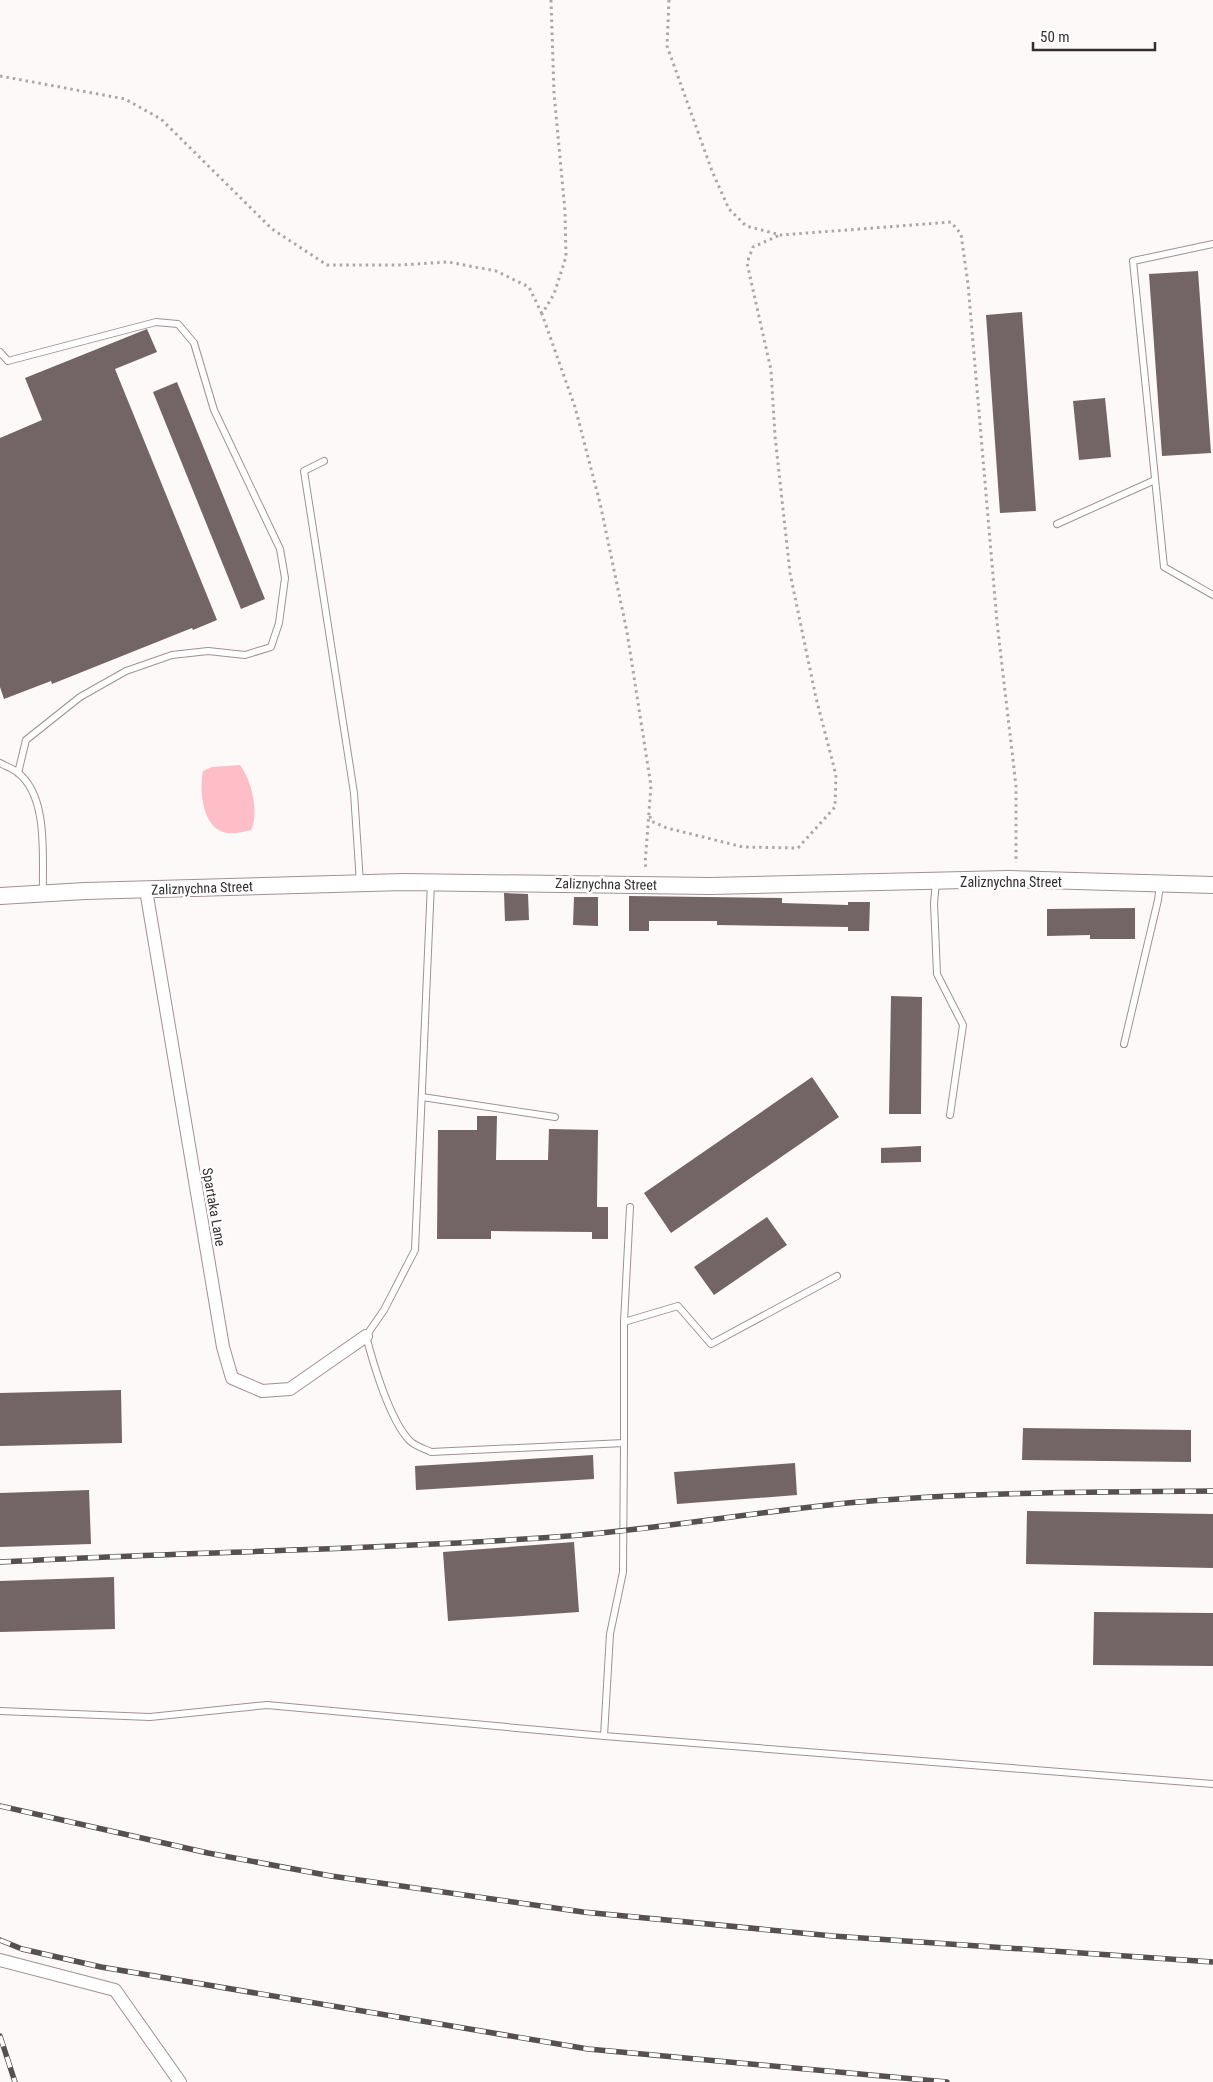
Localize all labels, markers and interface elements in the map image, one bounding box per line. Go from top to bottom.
scale bar [1033,20,1156,52]
text: 50 m [1040,28,1070,46]
street label: Zaliznychna Street [960,874,1062,890]
street label: Zaliznychna Street [555,875,657,893]
street label: Zaliznychna Street [151,878,253,898]
street label: Spartaka Lane [199,1167,229,1248]

